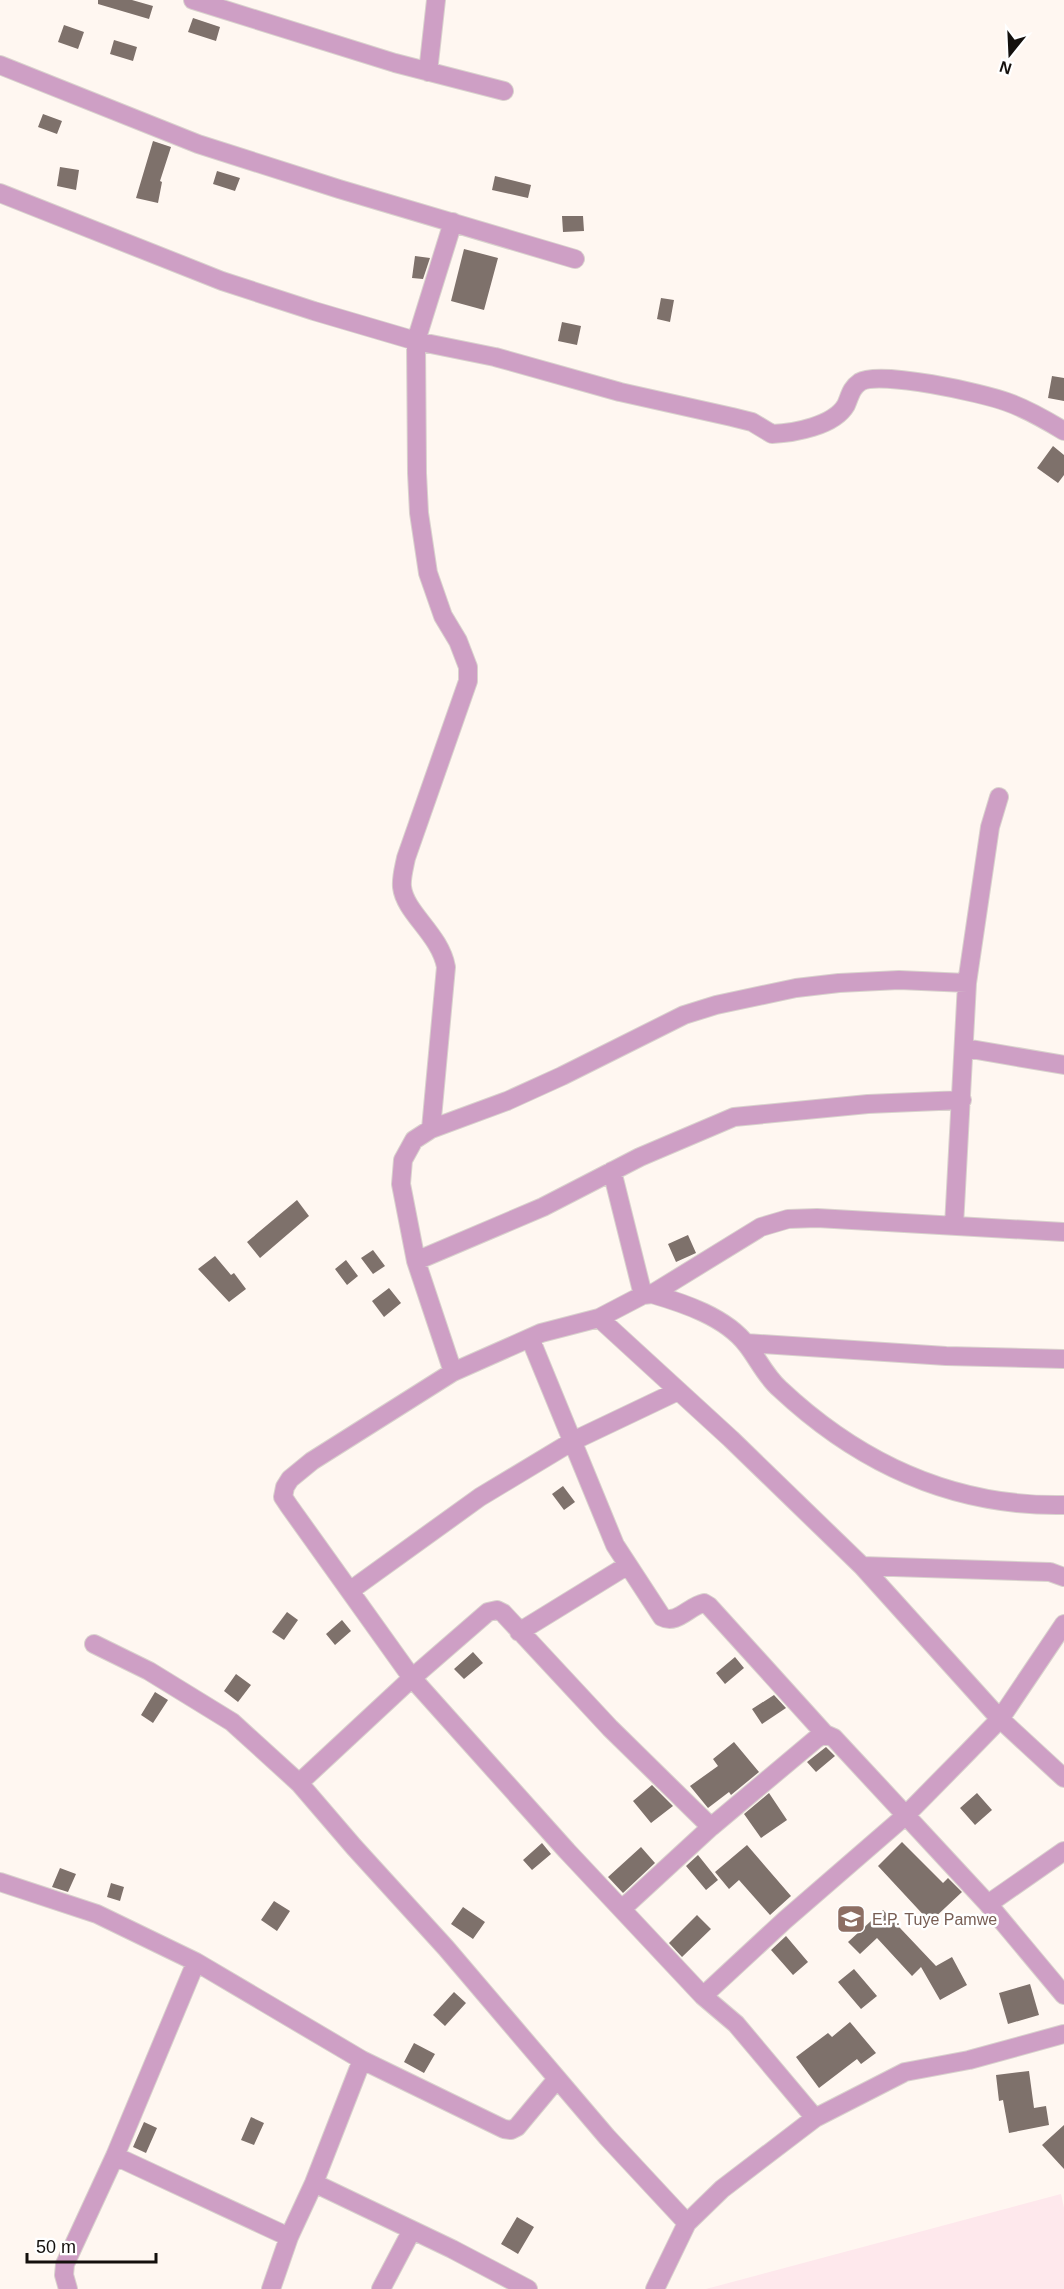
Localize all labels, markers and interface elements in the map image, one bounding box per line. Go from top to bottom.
north arrow [980,24,1040,84]
text: N [997,58,1014,78]
school or university icon: E.P. Tuye Pamwe [835,1903,867,1935]
place label: E.P. Tuye Pamwe [872,1911,997,1928]
scale bar [27,2226,156,2264]
text: 50 m [36,2237,76,2257]

